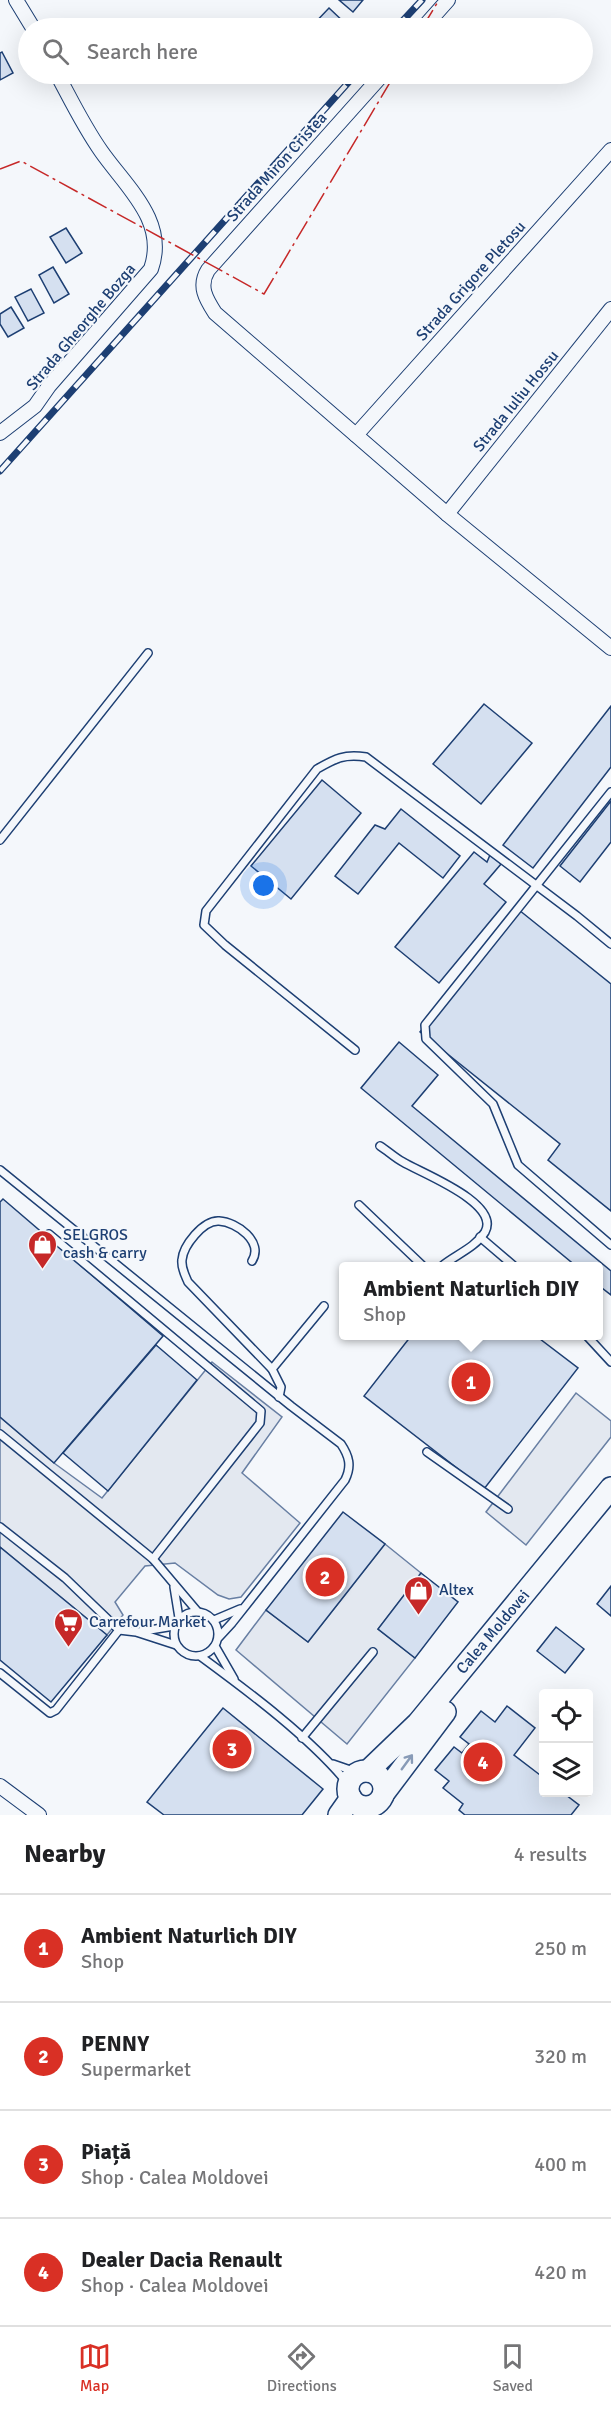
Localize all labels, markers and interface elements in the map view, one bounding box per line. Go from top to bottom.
search box [18,18,593,84]
icon: search [39,35,72,68]
text: Search here [87,38,198,65]
street label: Strada Miron Cristea [223,108,331,226]
street label: Strada Grigore Pletosu [412,217,530,345]
street label: Strada Gheorghe Bozga [22,259,140,395]
street label: Strada Iuliu Hossu [469,346,563,456]
your location [249,871,278,900]
place label: SELGROS cash & carry [63,1225,147,1263]
shop icon: SELGROS cash & carry [26,1228,58,1270]
popup [339,1262,603,1340]
text: Ambient Naturlich DIY [363,1275,579,1302]
text: Shop [363,1302,406,1327]
pin: 1 [452,1360,490,1404]
pin: 2 [306,1554,344,1600]
shop icon: Altex [402,1574,434,1616]
place label: Altex [439,1580,475,1600]
street label: Calea Moldovei [452,1586,534,1678]
supermarket icon: Carrefour Market [52,1606,84,1648]
place label: Carrefour Market [89,1612,206,1632]
map controls [539,1689,593,1797]
button: locate [539,1689,593,1743]
pin: 3 [212,1726,252,1772]
pin: 4 [464,1740,502,1784]
button: layers [539,1743,593,1797]
one-way arrow [400,1755,413,1771]
text: Nearby [24,1838,105,1870]
text: 4 results [514,1842,587,1867]
text: Ambient Naturlich DIY [81,1922,297,1949]
text: 1 [38,1936,49,1961]
text: 250 m [534,1936,587,1961]
text: Shop [81,1949,124,1974]
text: PENNY [81,2030,149,2057]
text: 2 [38,2044,49,2069]
text: 320 m [534,2044,587,2069]
text: Supermarket [81,2057,191,2082]
text: Piață [81,2138,131,2165]
text: 3 [38,2152,49,2177]
text: 400 m [534,2152,587,2177]
text: Shop · Calea Moldovei [81,2165,269,2190]
text: Dealer Dacia Renault [81,2246,282,2273]
text: 4 [38,2260,49,2285]
text: 420 m [534,2260,587,2285]
text: Shop · Calea Moldovei [81,2273,269,2298]
tab: Map [78,2340,111,2396]
tab: Directions [267,2340,337,2396]
tab: Saved [493,2340,533,2396]

